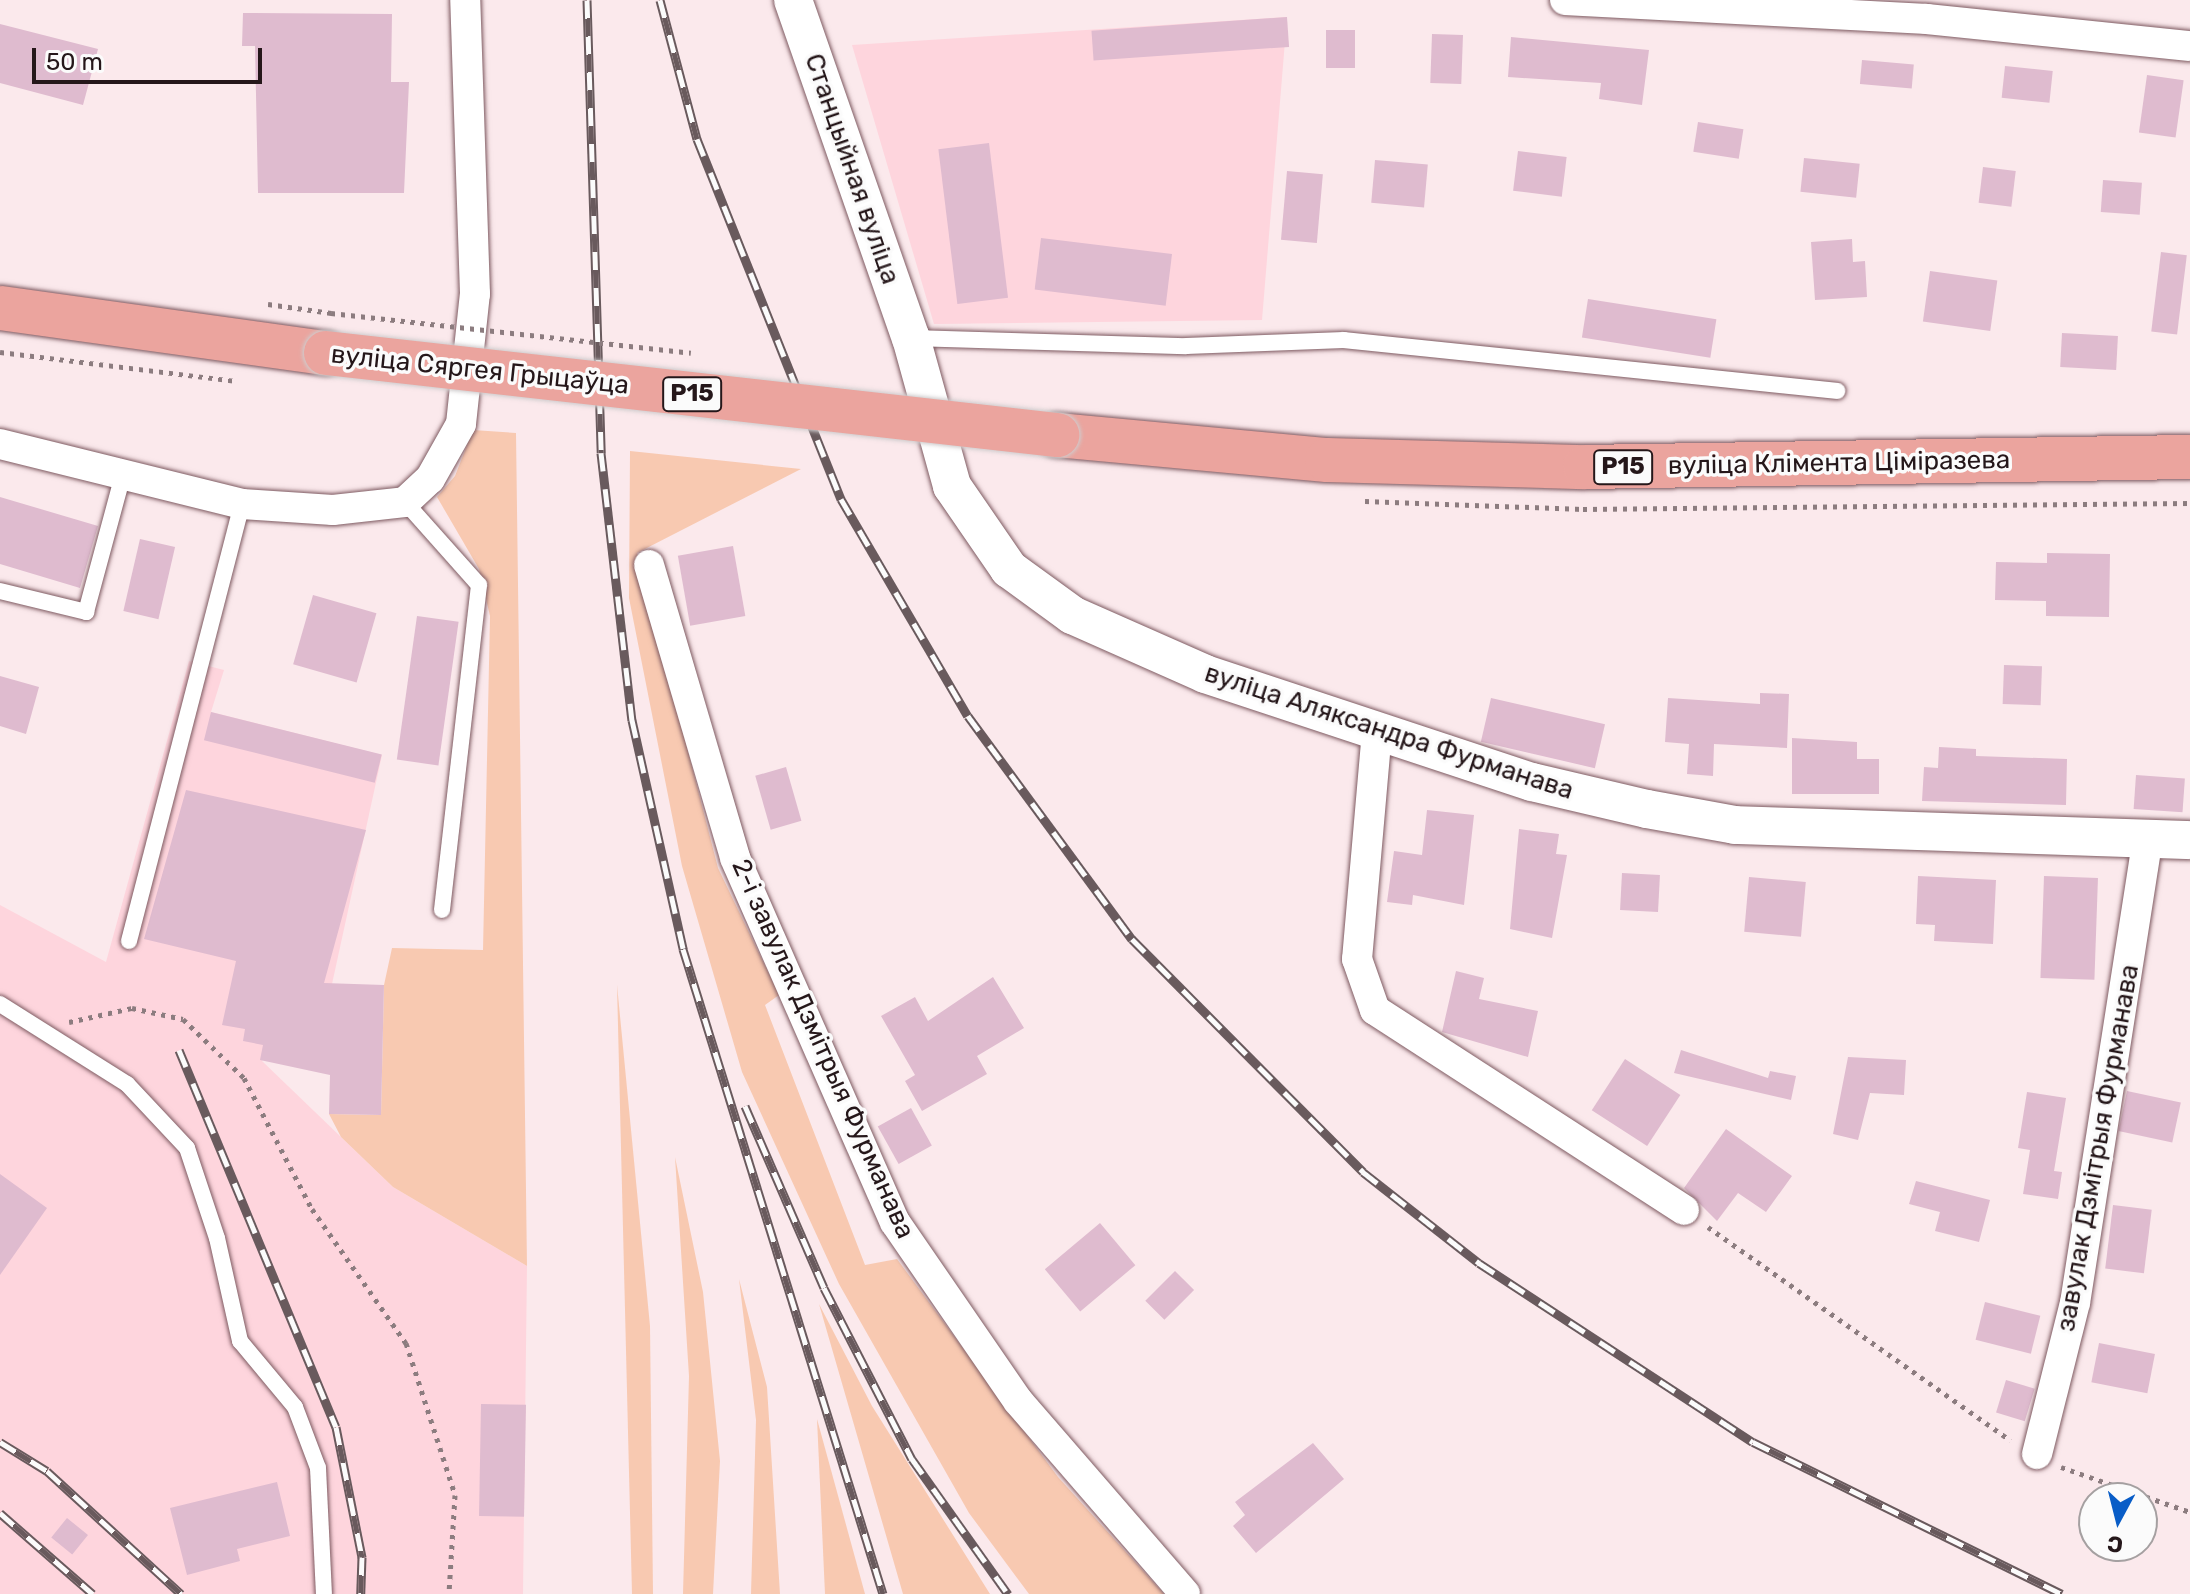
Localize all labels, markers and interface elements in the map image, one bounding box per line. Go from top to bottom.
scale bar [36,32,266,82]
text: 50 m [46,48,103,76]
street label: Станцыйная вуліца [798,50,906,288]
street label: вуліца Сяргея Грыцаўца [329,339,631,401]
road number: Р15 [662,374,722,414]
street label: вуліца Клімента Ціміразева [1668,444,2010,482]
road number: Р15 [1593,447,1653,487]
street label: вуліца Аляксандра Фурманава [1201,658,1577,806]
street label: 2-і завулак Дзмітрыя Фурманава [725,854,921,1244]
street label: завулак Дзмітрыя Фурманава [2050,962,2146,1334]
north arrow [2078,1482,2158,1562]
text: С [2106,1530,2125,1559]

